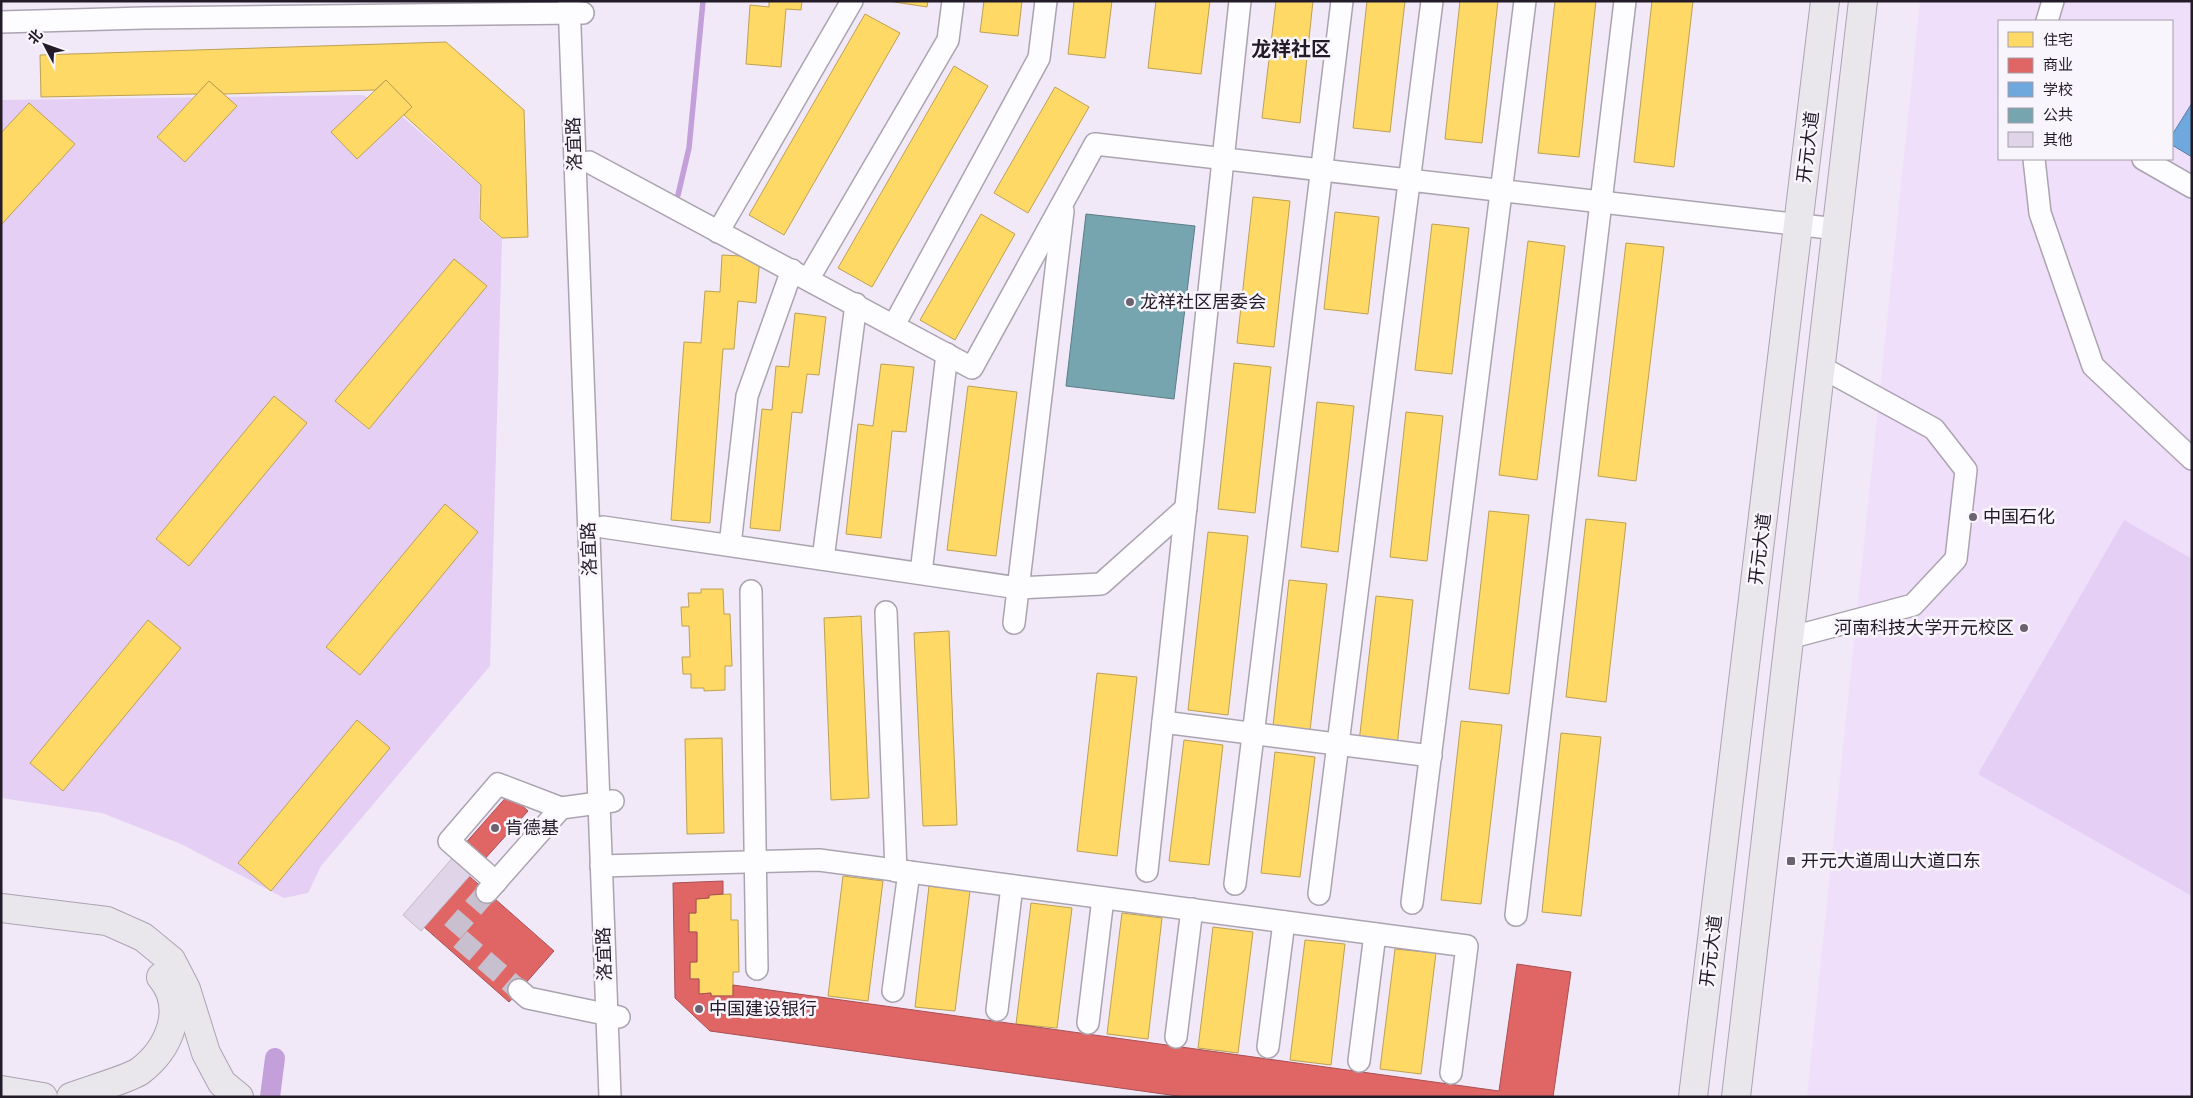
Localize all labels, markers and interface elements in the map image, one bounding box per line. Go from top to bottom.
north arrow [20,20,70,70]
legend [1998,20,2173,160]
text: 北 [25,26,47,48]
text: 住宅 [2043,31,2073,49]
district label: 龙祥社区 [1251,37,1331,61]
text: 商业 [2043,56,2073,74]
text: 学校 [2043,81,2073,99]
text: 公共 [2043,106,2073,124]
street label: 开元大道 [1793,110,1823,184]
street label: 洛宜路 [562,117,586,171]
text: 其他 [2043,131,2073,149]
place label: 龙祥社区居委会 [1140,291,1266,313]
marker: 龙祥社区居委会 [1124,296,1136,308]
place label: 中国石化 [1983,506,2055,528]
marker: 中国石化 [1967,511,1979,523]
street label: 开元大道 [1745,512,1775,586]
street label: 洛宜路 [577,522,601,576]
place label: 河南科技大学开元校区 [1834,617,2014,639]
marker: 河南科技大学开元校区 [2018,622,2030,634]
place label: 肯德基 [505,817,559,839]
marker: 肯德基 [489,822,501,834]
place label: 开元大道周山大道口东 [1801,850,1981,872]
marker: 开元大道周山大道口东 [1785,855,1797,867]
street label: 开元大道 [1696,914,1726,988]
street label: 洛宜路 [592,927,616,981]
place label: 中国建设银行 [709,998,817,1020]
marker: 中国建设银行 [693,1003,705,1015]

